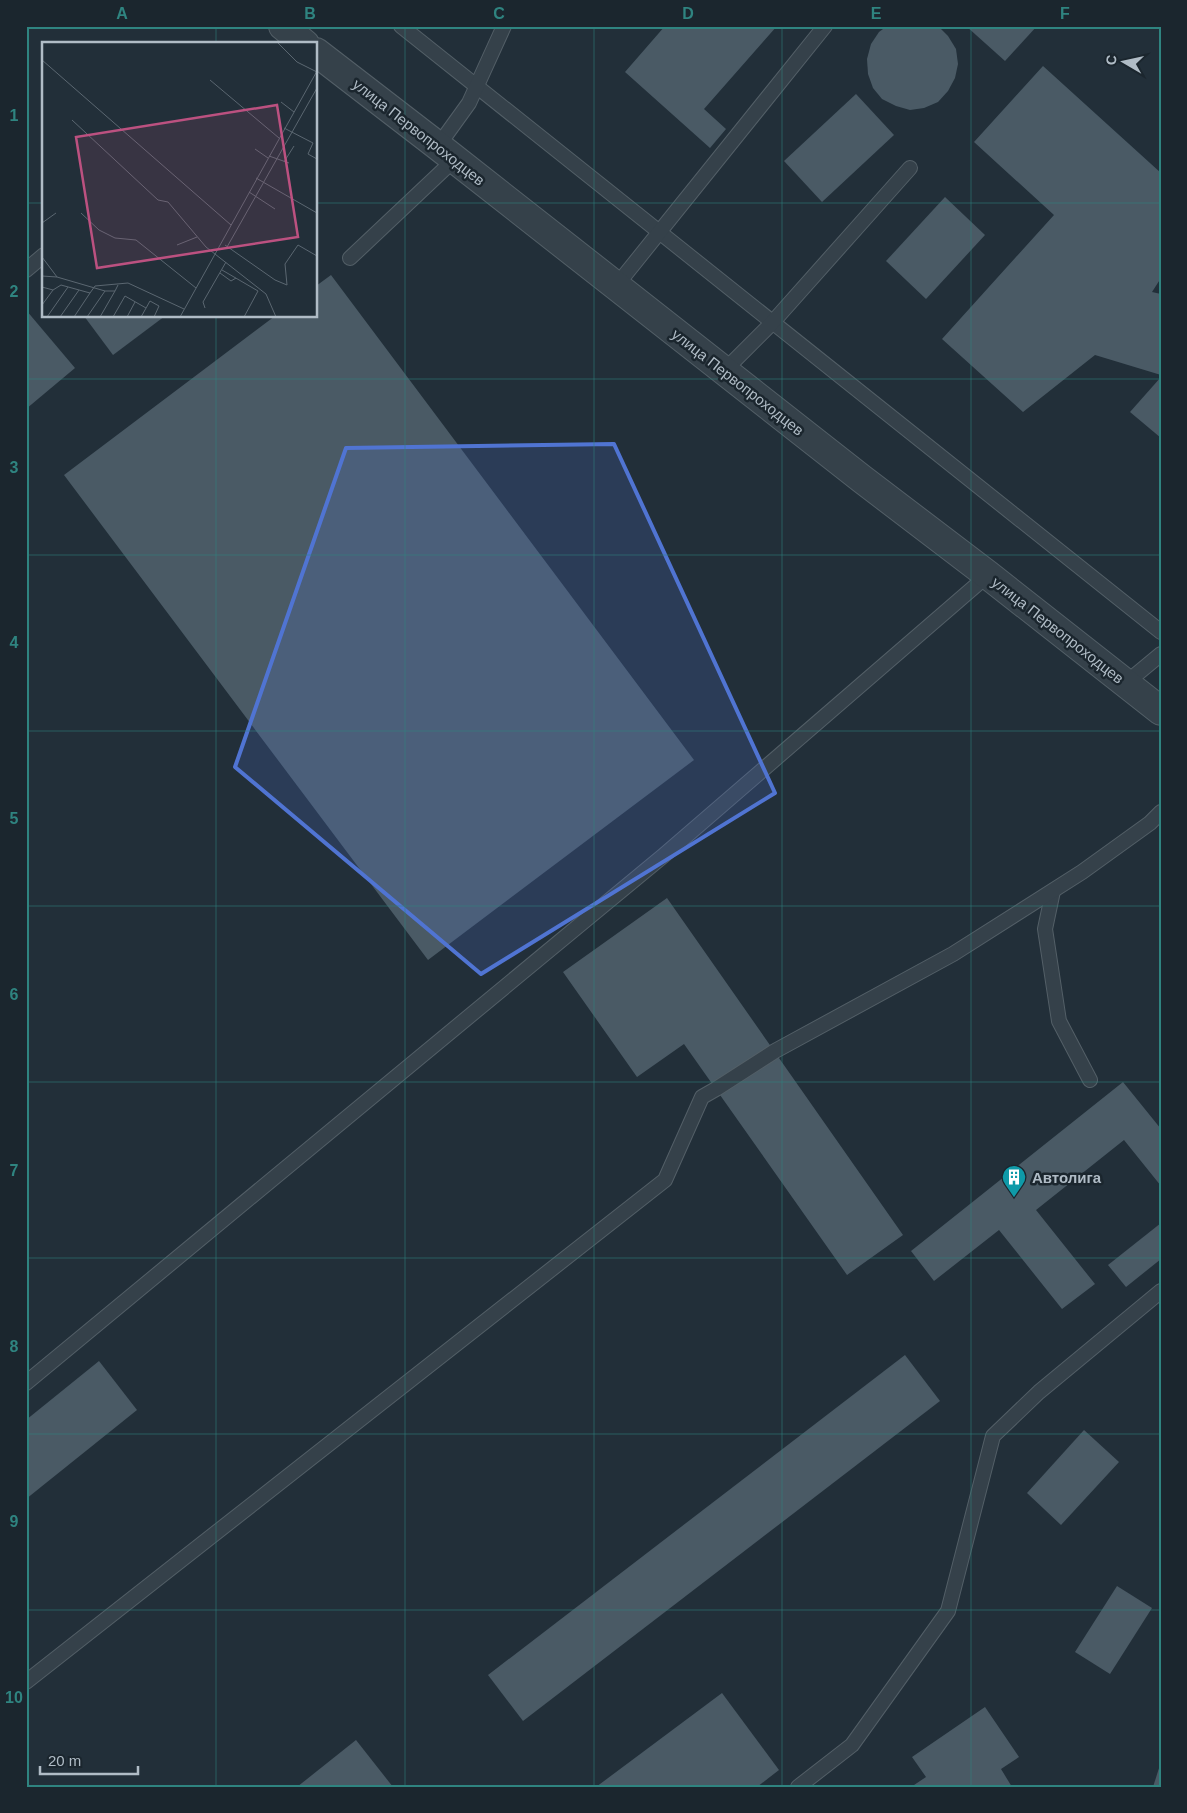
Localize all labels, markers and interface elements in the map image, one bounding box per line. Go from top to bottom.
text: A [116,5,128,22]
text: B [304,5,316,22]
text: C [493,5,505,22]
text: D [682,5,694,22]
text: E [871,5,882,22]
text: F [1060,5,1070,22]
north arrow [1100,38,1150,88]
inset map [42,42,318,318]
text: С [1102,54,1120,66]
street label: улица Первопроходцев [350,75,488,189]
text: 1 [10,107,19,124]
text: 2 [10,283,19,300]
street label: улица Первопроходцев [669,325,807,439]
text: 3 [10,459,19,476]
street label: улица Первопроходцев [989,573,1127,687]
text: 4 [10,634,19,651]
text: 5 [10,810,19,827]
text: 6 [10,986,19,1003]
text: 7 [10,1162,19,1179]
building icon: Автолига [1001,1164,1027,1198]
place label: Автолига [1032,1169,1102,1186]
text: 8 [10,1338,19,1355]
text: 9 [10,1513,19,1530]
text: 10 [5,1689,23,1706]
scale bar [40,1743,138,1775]
text: 20 m [48,1752,81,1769]

